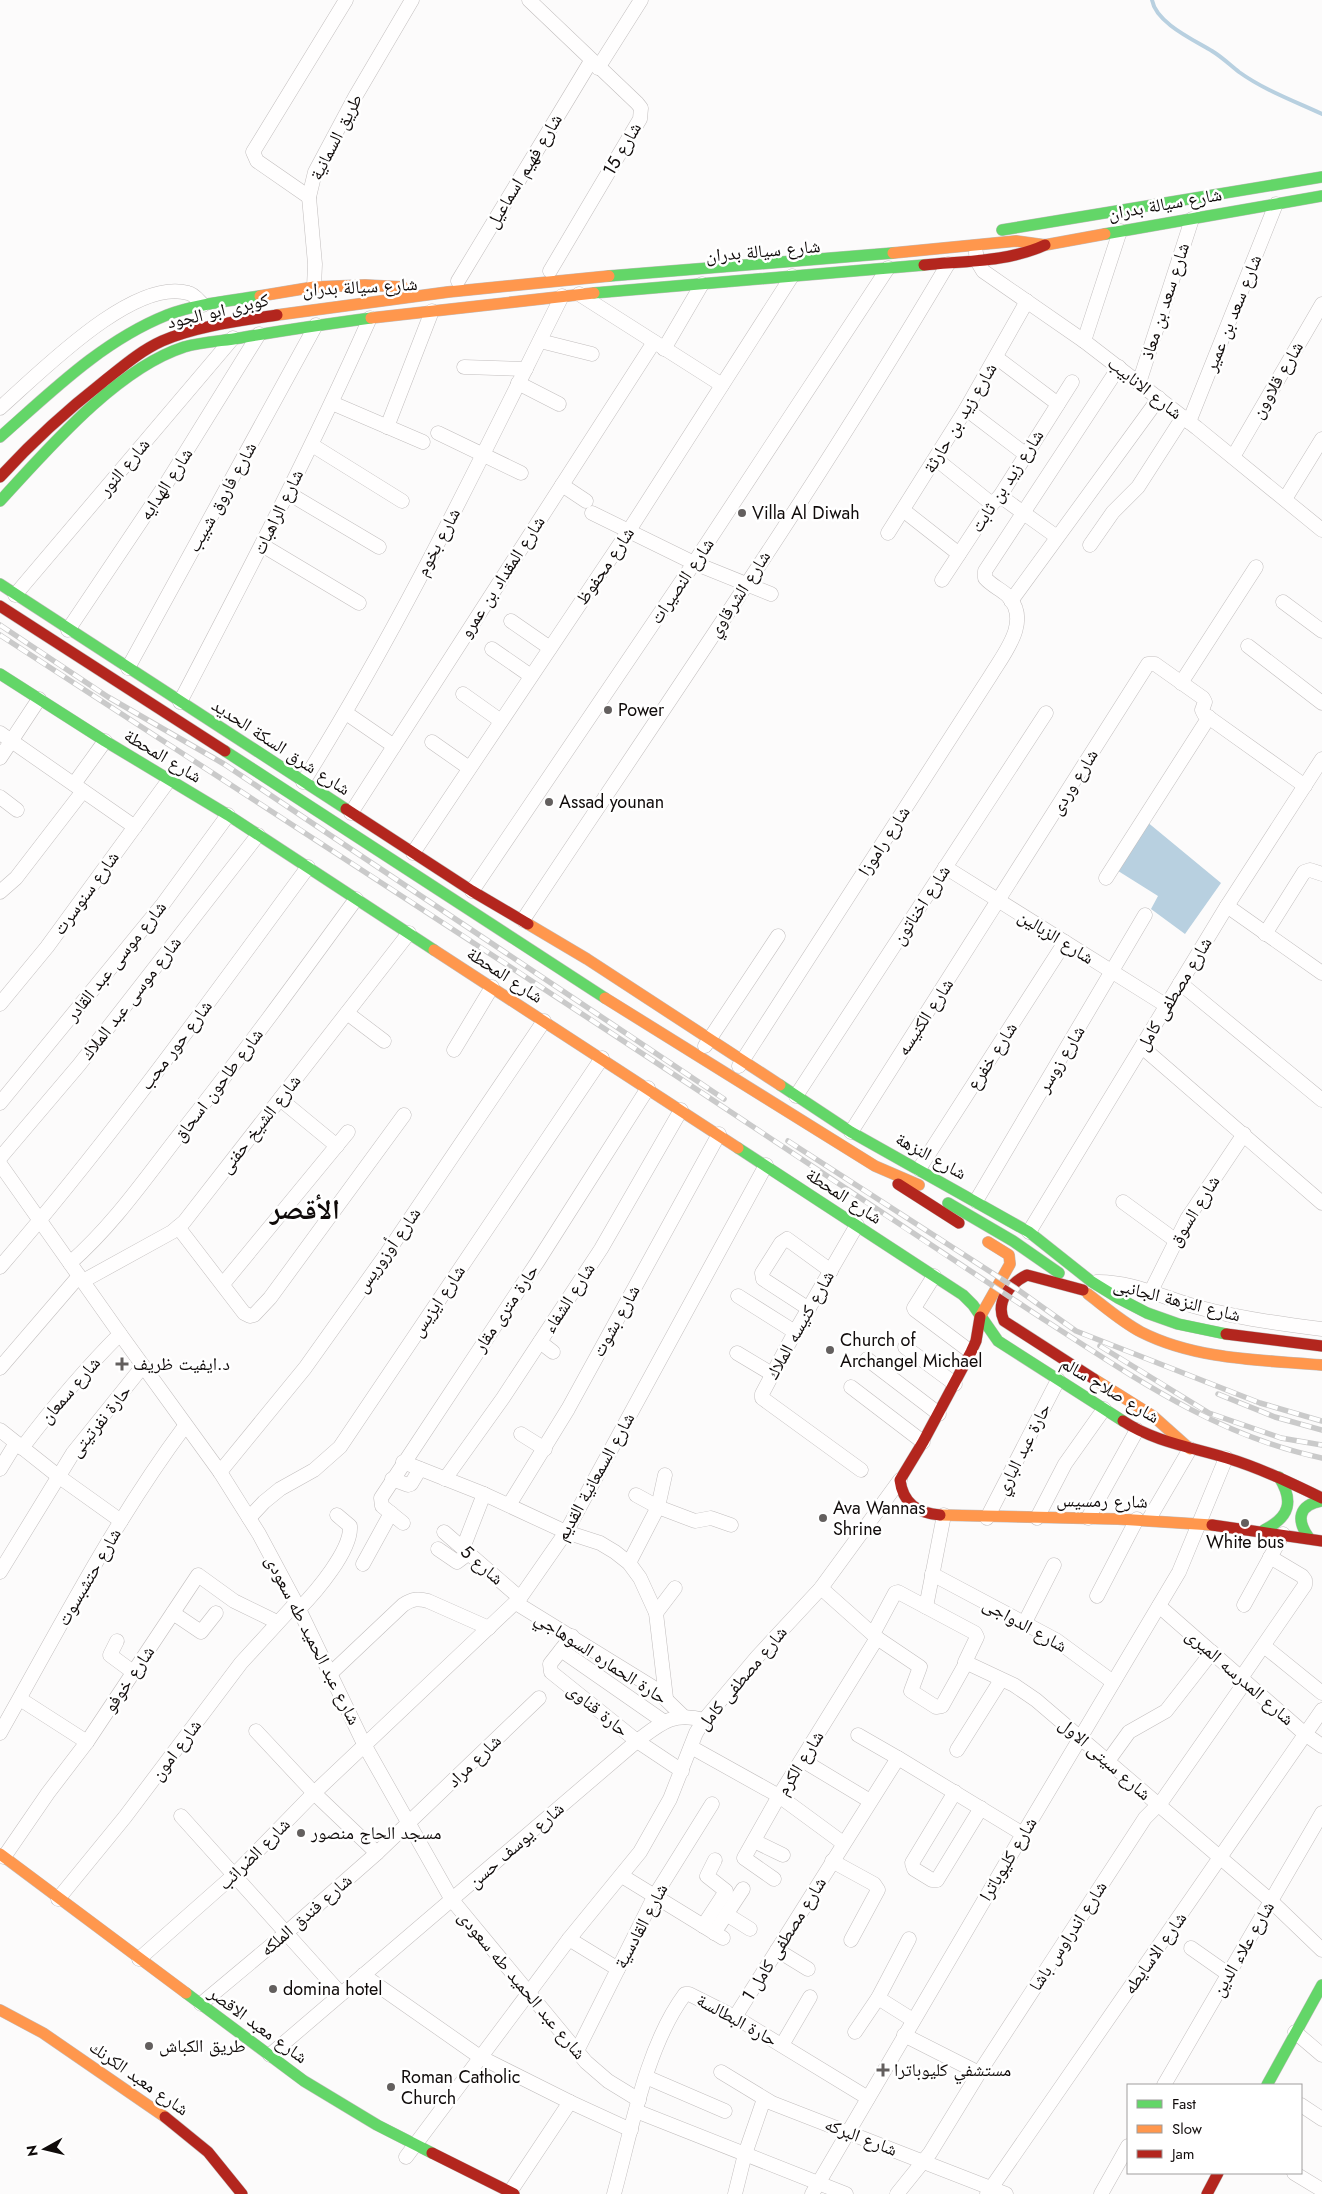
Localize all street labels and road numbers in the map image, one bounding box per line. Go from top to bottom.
street label: طريق السمانية [303,89,369,185]
street label: شارع فهيم اسماعيل [479,109,569,233]
street label: شارع 15 [596,117,648,181]
street label: شارع سيالة بدران [1106,181,1224,227]
street label: شارع سيالة بدران [705,233,821,269]
street label: شارع سعد بن معاذ [1134,239,1196,363]
street label: شارع سعد بن عمير [1197,251,1268,376]
street label: شارع سيالة بدران [302,271,418,303]
street label: كوبرى ابو الجود [165,287,272,335]
street label: شارع قلاوون [1244,336,1310,424]
street label: شارع الانابيب [1102,350,1188,426]
street label: شارع زيد بن حارثة [917,358,1003,478]
street label: شارع زيد بن ثابت [964,424,1050,538]
street label: شارع النور [91,432,156,502]
street label: شارع فاروق شبيب [181,437,263,557]
street label: شارع الهدايه [133,443,199,525]
street label: شارع الراهبات [246,465,310,559]
street label: شارع بخوم [409,503,467,581]
street label: شارع المقداد بن عمرو [453,511,551,643]
street label: شارع محفوظ [569,522,641,610]
street label: شارع النصيرات [644,533,720,629]
street label: شارع الشرقاوي [701,546,778,643]
street label: شارع شرق السكة الحديد [206,692,356,802]
street label: شارع المحطة [119,723,207,789]
street label: شارع وردى [1043,744,1105,820]
street label: شارع راموزا [852,801,916,881]
street label: شارع سنوسرت [47,846,125,940]
street label: شارع اخناتون [886,860,956,950]
street label: شارع موسى عبد القادر [59,895,173,1028]
street label: شارع الزبالين [1013,903,1099,971]
street label: شارع موسى عبد الملاك [74,931,188,1065]
street label: شارع مصطفى كامل [1130,932,1218,1056]
street label: شارع المحطة [462,941,548,1009]
street label: شارع الكنيسه [890,973,960,1061]
street label: شارع حور محب [133,995,219,1095]
street label: شارع خفرع [960,1017,1024,1095]
street label: شارع زوسر [1030,1021,1091,1098]
street label: شارع طاحون اسحاق [167,1023,269,1147]
street label: شارع الشيخ حفنى [213,1069,307,1179]
street label: شارع النزهة [891,1126,971,1186]
street label: شارع المحطة [801,1162,887,1230]
street label: شارع السوق [1162,1170,1226,1252]
street label: شارع أوزوريس [349,1202,427,1298]
street label: شارع الشفاء [537,1258,601,1338]
street label: حارة مترى مقار [466,1259,545,1358]
street label: شارع ايزيس [404,1260,472,1342]
street label: شارع كنيسه الملاك [759,1266,841,1384]
street label: شارع النزهة الجانبى [1111,1272,1243,1328]
street label: شارع بشوت [586,1280,646,1362]
street label: شارع صلاح سالم [1056,1350,1164,1430]
street label: شارع سمعان [33,1351,107,1429]
street label: حارة نفرتيتى [63,1379,137,1463]
street label: حارة عبد الباري [989,1399,1059,1500]
street label: شارع السمعانية القديم [549,1408,641,1546]
street label: شارع رمسيس [1056,1487,1148,1515]
street label: شارع حتشبسوت [50,1523,128,1631]
street label: شارع 5 [455,1539,509,1591]
street label: شارع عبد الحميد طه سعودى [259,1551,367,1729]
street label: شارع الدواجى [978,1591,1072,1659]
street label: حارة الحماره السوهاجي [529,1605,672,1712]
street label: شارع مصطفى كامل [691,1620,793,1736]
street label: شارع المدرسه الميرى [1180,1622,1300,1732]
street label: شارع خوفو [97,1640,161,1718]
street label: حارة قناوى [562,1677,634,1743]
street label: شارع سيتى الاول [1053,1711,1157,1807]
street label: شارع امون [144,1714,208,1786]
street label: شارع الكرم [770,1726,830,1800]
street label: شارع مراد [441,1728,507,1794]
street label: شارع يوسف حسن [462,1796,570,1894]
street label: شارع الضرائب [212,1812,296,1896]
street label: شارع كليوباترا [973,1812,1043,1906]
street label: شارع فندق الملكه [254,1868,358,1962]
street label: شارع مصطفى كامل 1 [735,1872,833,2006]
street label: شارع اندراوس باشا [1023,1876,1113,1996]
street label: شارع القادسية [608,1879,674,1973]
street label: شارع علاء الدين [1205,1896,1281,2002]
street label: شارع عبد الحميد طه سعودى [452,1905,592,2065]
street label: شارع الاسايطه [1117,1907,1193,1999]
street label: شارع معبد الاقصر [202,1980,313,2070]
street label: حارة البطالسة [692,1987,782,2053]
street label: شارع معبد الكرنك [84,2034,194,2122]
street label: شارع البركه [821,2111,901,2163]

